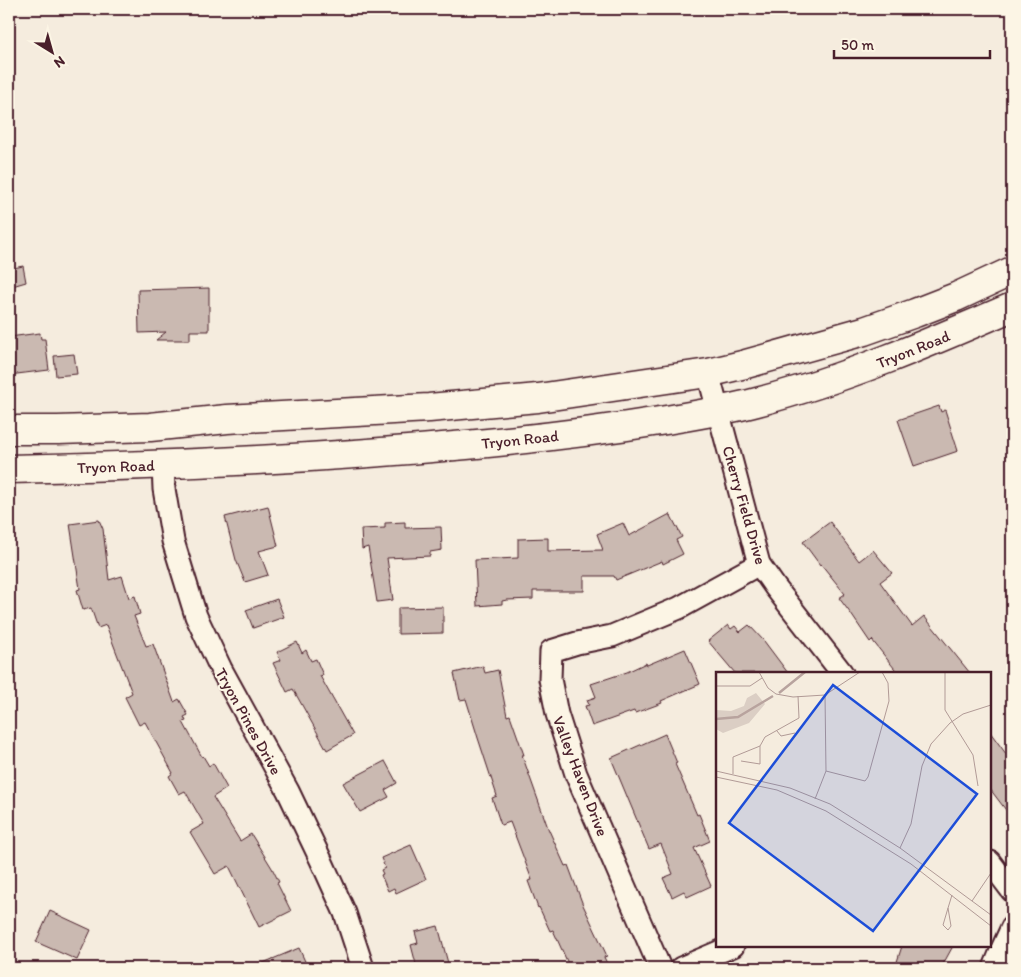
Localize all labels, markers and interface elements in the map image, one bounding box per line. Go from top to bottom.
north arrow [28,28,78,78]
scale bar [834,28,990,60]
text: 50 m [841,36,874,54]
text: N [51,52,68,72]
street label: Tryon Road [874,326,953,373]
street label: Tryon Road [480,426,560,453]
street label: Cherry Field Drive [719,444,771,567]
street label: Tryon Road [77,456,155,477]
street label: Tryon Pines Drive [211,664,286,778]
inset map [716,672,991,947]
street label: Valley Haven Drive [549,713,612,839]

